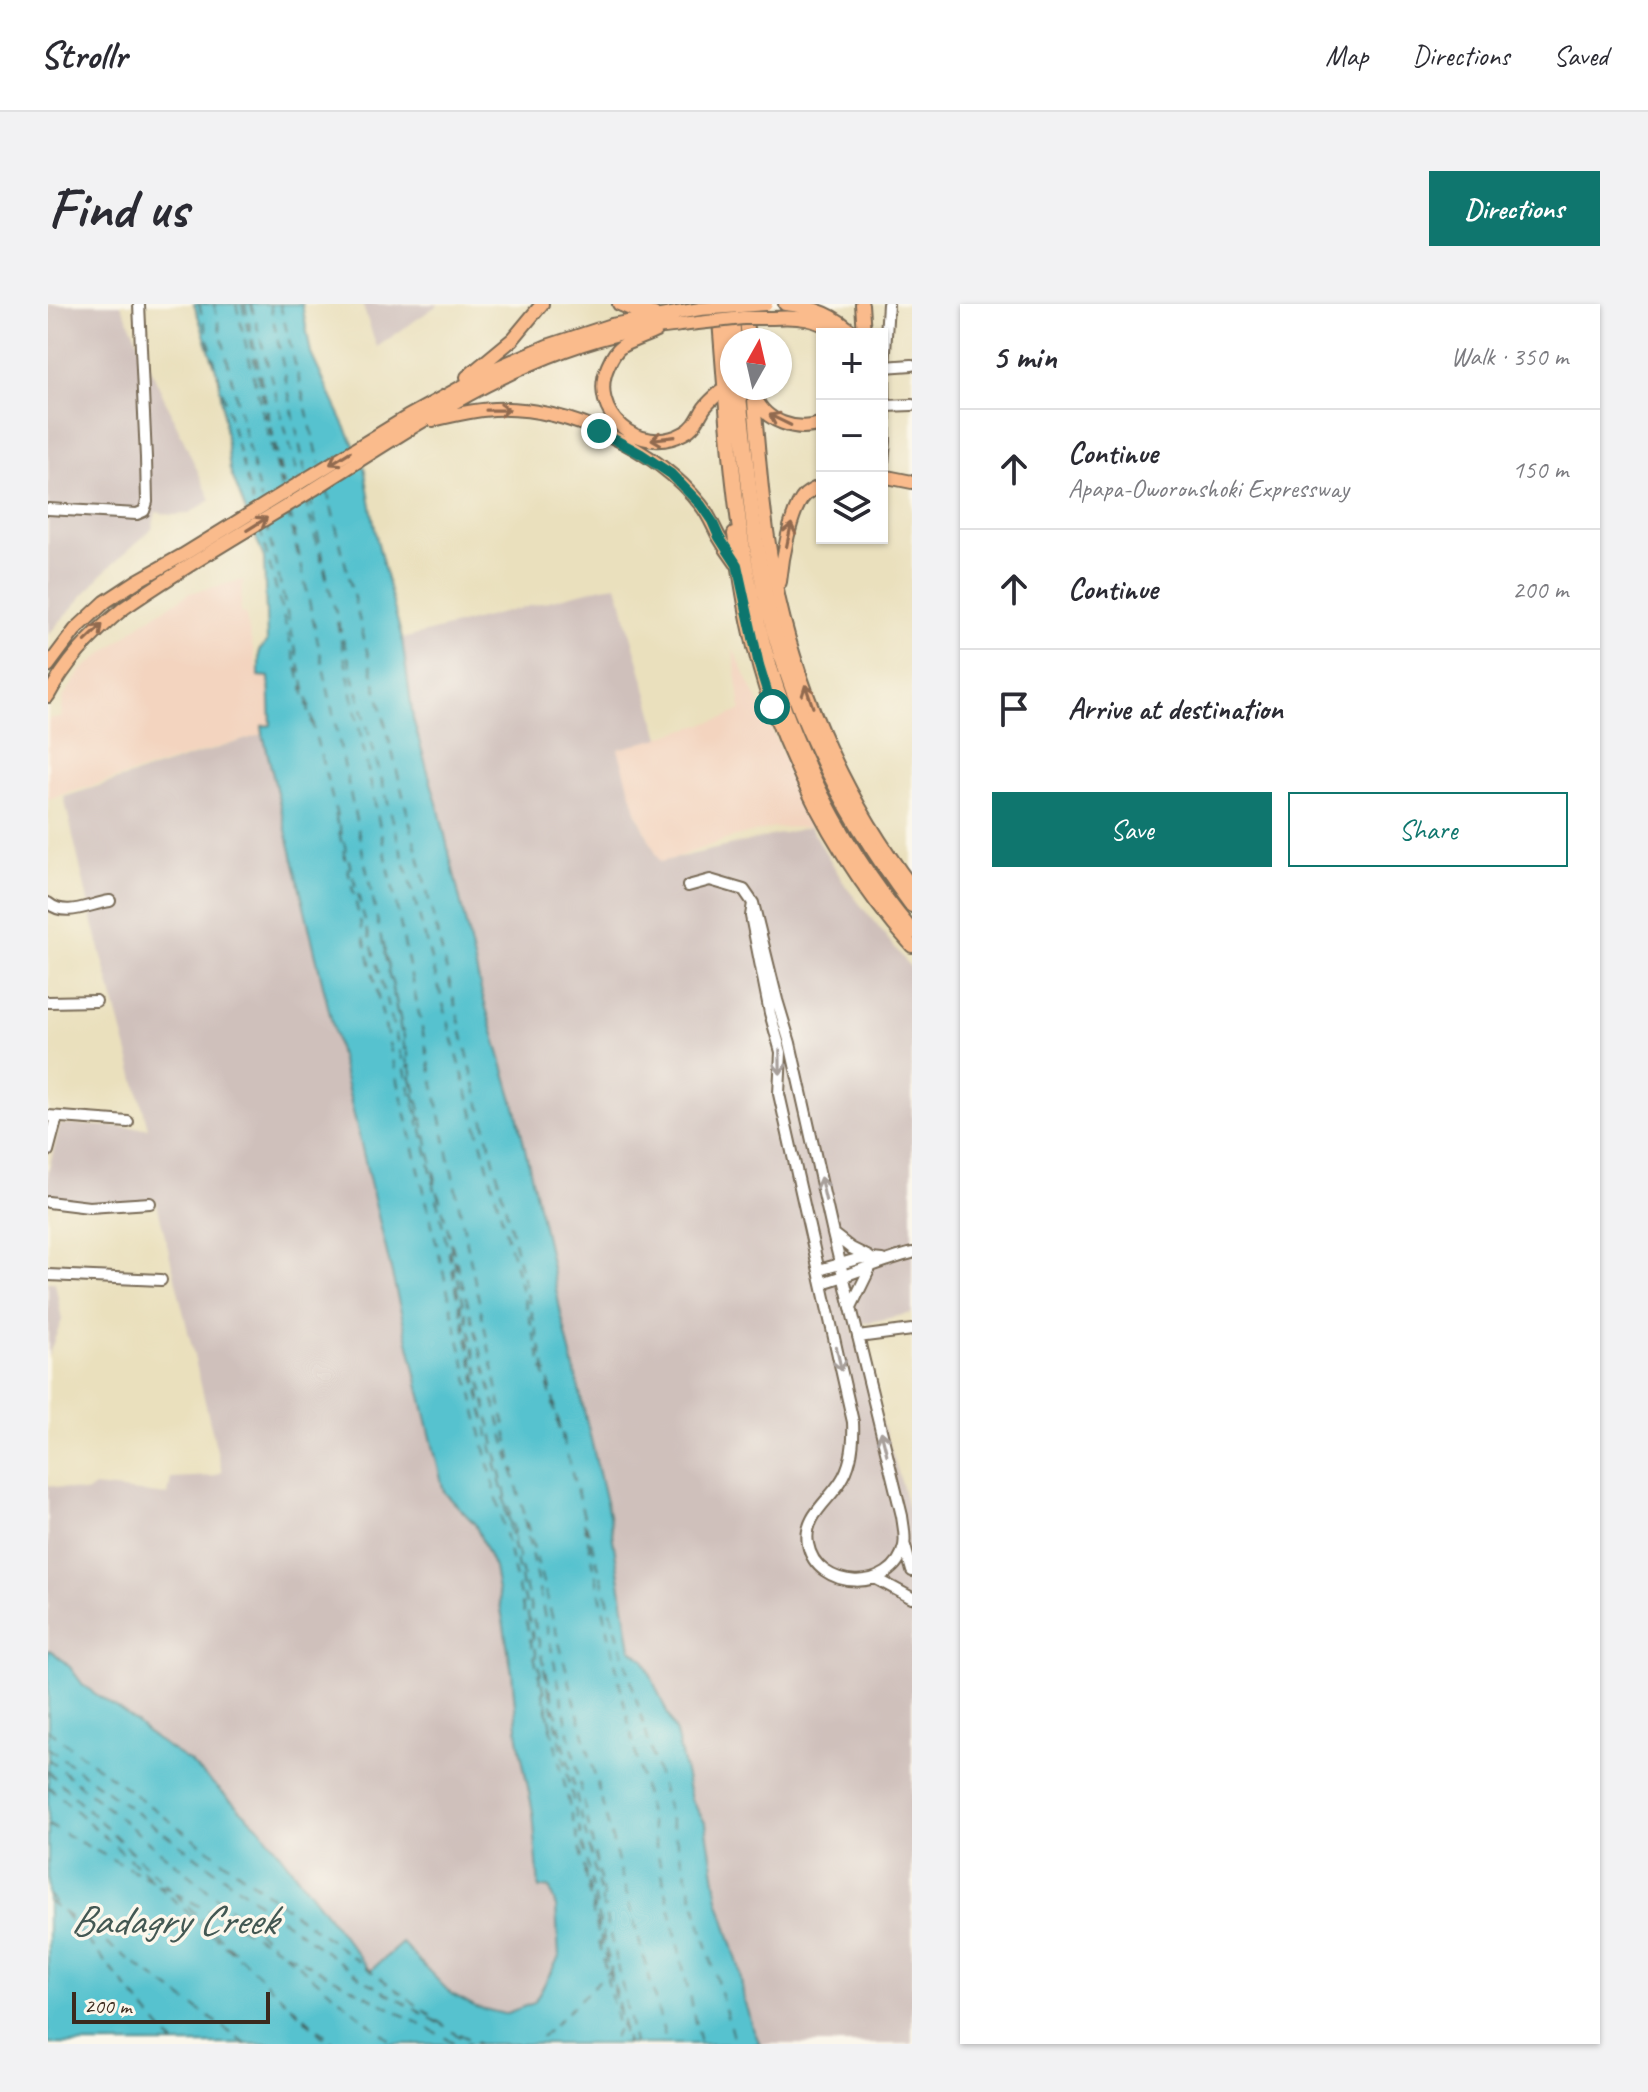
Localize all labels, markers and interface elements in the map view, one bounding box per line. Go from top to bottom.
text: Strollr [40,32,127,79]
text: Map [1325,38,1368,73]
text: Directions [1412,38,1510,73]
text: Saved [1554,38,1608,73]
button: Directions [1429,171,1600,246]
text: Find us [48,173,188,244]
north arrow [720,328,792,400]
map controls [816,328,888,544]
button: + [816,328,888,400]
text: 5 min [992,335,1057,378]
text: Walk · 350 m [1451,340,1568,373]
button: − [816,400,888,472]
one-way arrow [484,402,511,418]
one-way arrow [769,412,793,428]
route end [581,413,617,449]
one-way arrow [650,431,676,446]
text: Continue [1068,434,1158,472]
icon: ahead [992,447,1036,491]
one-way arrow [330,450,352,466]
text: 150 m [1512,453,1568,486]
button: layers [816,472,888,544]
text: Apapa-Oworonshoki Expressway [1068,472,1349,505]
one-way arrow [245,516,268,532]
one-way arrow [782,523,797,548]
icon: ahead [992,567,1036,611]
text: Continue [1068,570,1158,608]
text: 200 m [1512,573,1568,606]
one-way arrow [84,624,104,643]
one-way arrow [801,684,816,709]
icon: arrive [992,687,1036,731]
route start [754,689,790,725]
text: Arrive at destination [1068,690,1283,728]
button: Save [992,792,1272,867]
button: Share [1288,792,1568,867]
one-way arrow [772,1048,787,1074]
one-way arrow [814,1177,829,1202]
one-way arrow [832,1346,847,1372]
one-way arrow [876,1430,891,1456]
water label: Badagry Creek [70,1894,283,1947]
scale bar [72,1988,270,2024]
text: 200 m [84,1992,131,2020]

